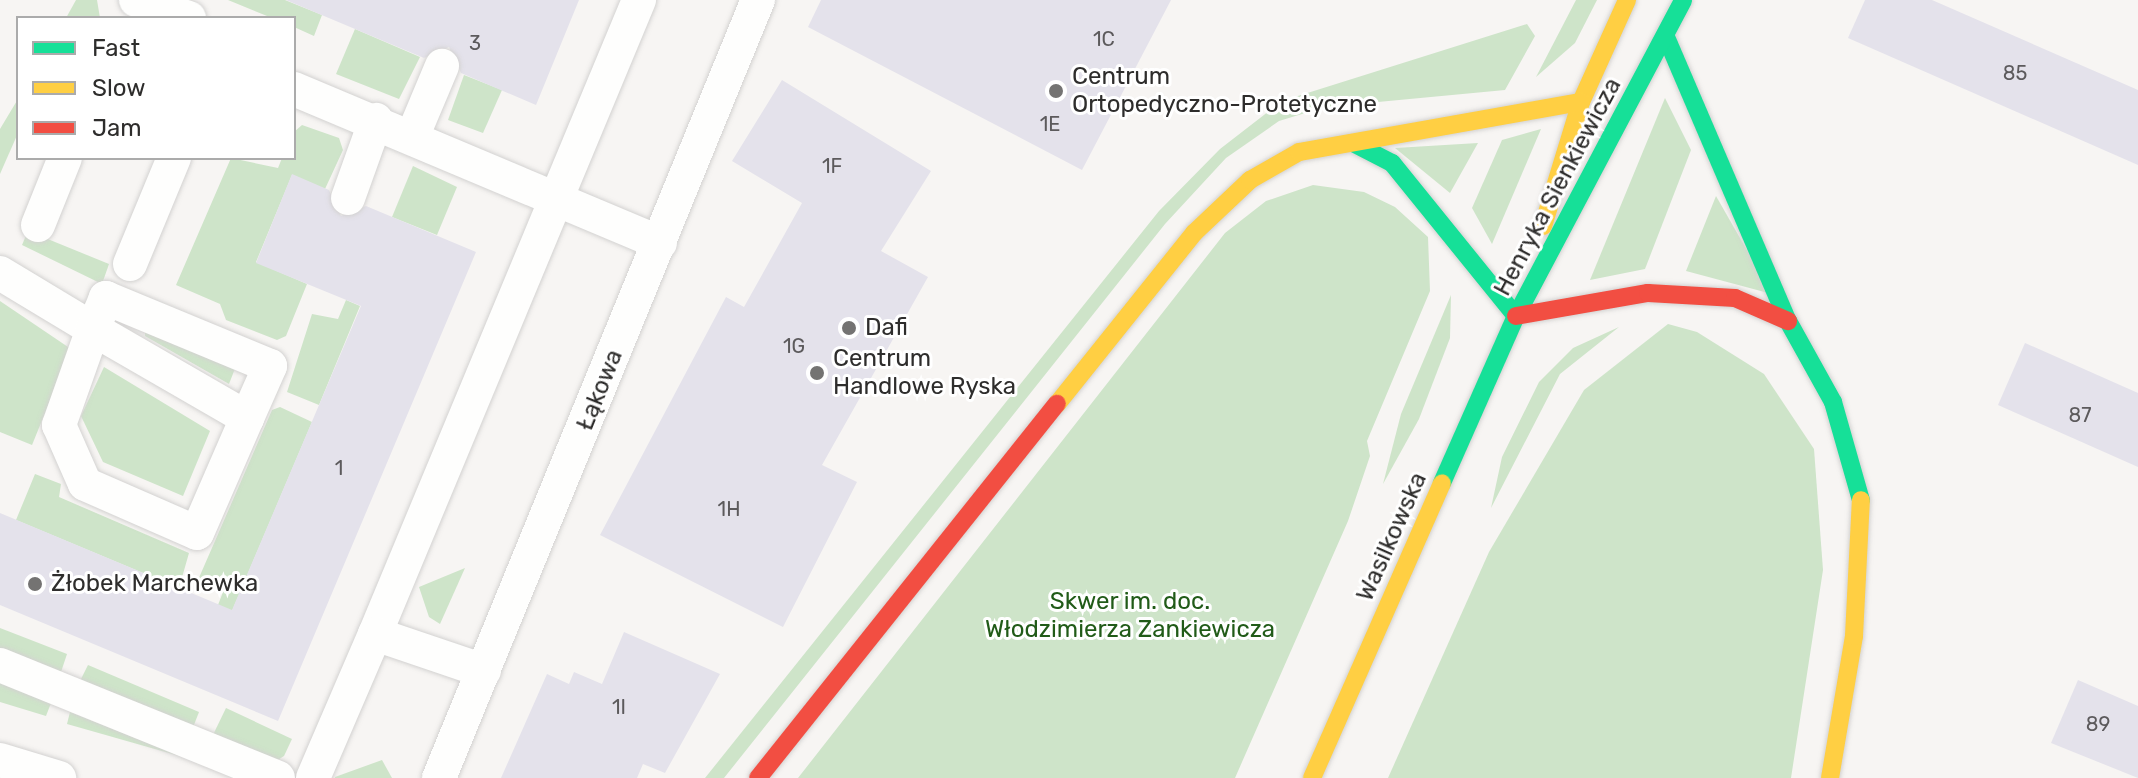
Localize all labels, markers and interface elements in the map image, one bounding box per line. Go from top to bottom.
legend [16,16,296,160]
house number: 1C [1093,27,1115,51]
house number: 3 [469,31,481,55]
text: Fast [92,34,140,62]
house number: 85 [2003,61,2027,85]
place label: Centrum Ortopedyczno-Protetyczne [1072,63,1377,119]
street label: Henryka Sienkiewicza [1488,73,1628,301]
text: Slow [92,74,145,102]
marker: Centrum Ortopedyczno-Protetyczne [1047,82,1065,100]
house number: 1E [1040,112,1060,136]
text: Jam [92,114,142,142]
house number: 1F [822,154,842,178]
place label: Dafi [865,314,908,342]
marker: Dafi [840,319,858,337]
house number: 1G [783,334,805,358]
place label: Centrum Handlowe Ryska [833,345,1016,401]
street label: Łąkowa [571,346,629,434]
marker: Centrum Handlowe Ryska [808,364,826,382]
house number: 87 [2069,403,2091,427]
house number: 1 [335,456,343,480]
street label: Wasilkowska [1351,468,1433,606]
house number: 1H [718,497,740,521]
place label: Żłobek Marchewka [51,570,259,598]
marker: Żłobek Marchewka [26,575,44,593]
park label: Skwer im. doc. Włodzimierza Zankiewicza [985,588,1275,644]
house number: 1I [612,695,626,719]
house number: 89 [2086,712,2110,736]

